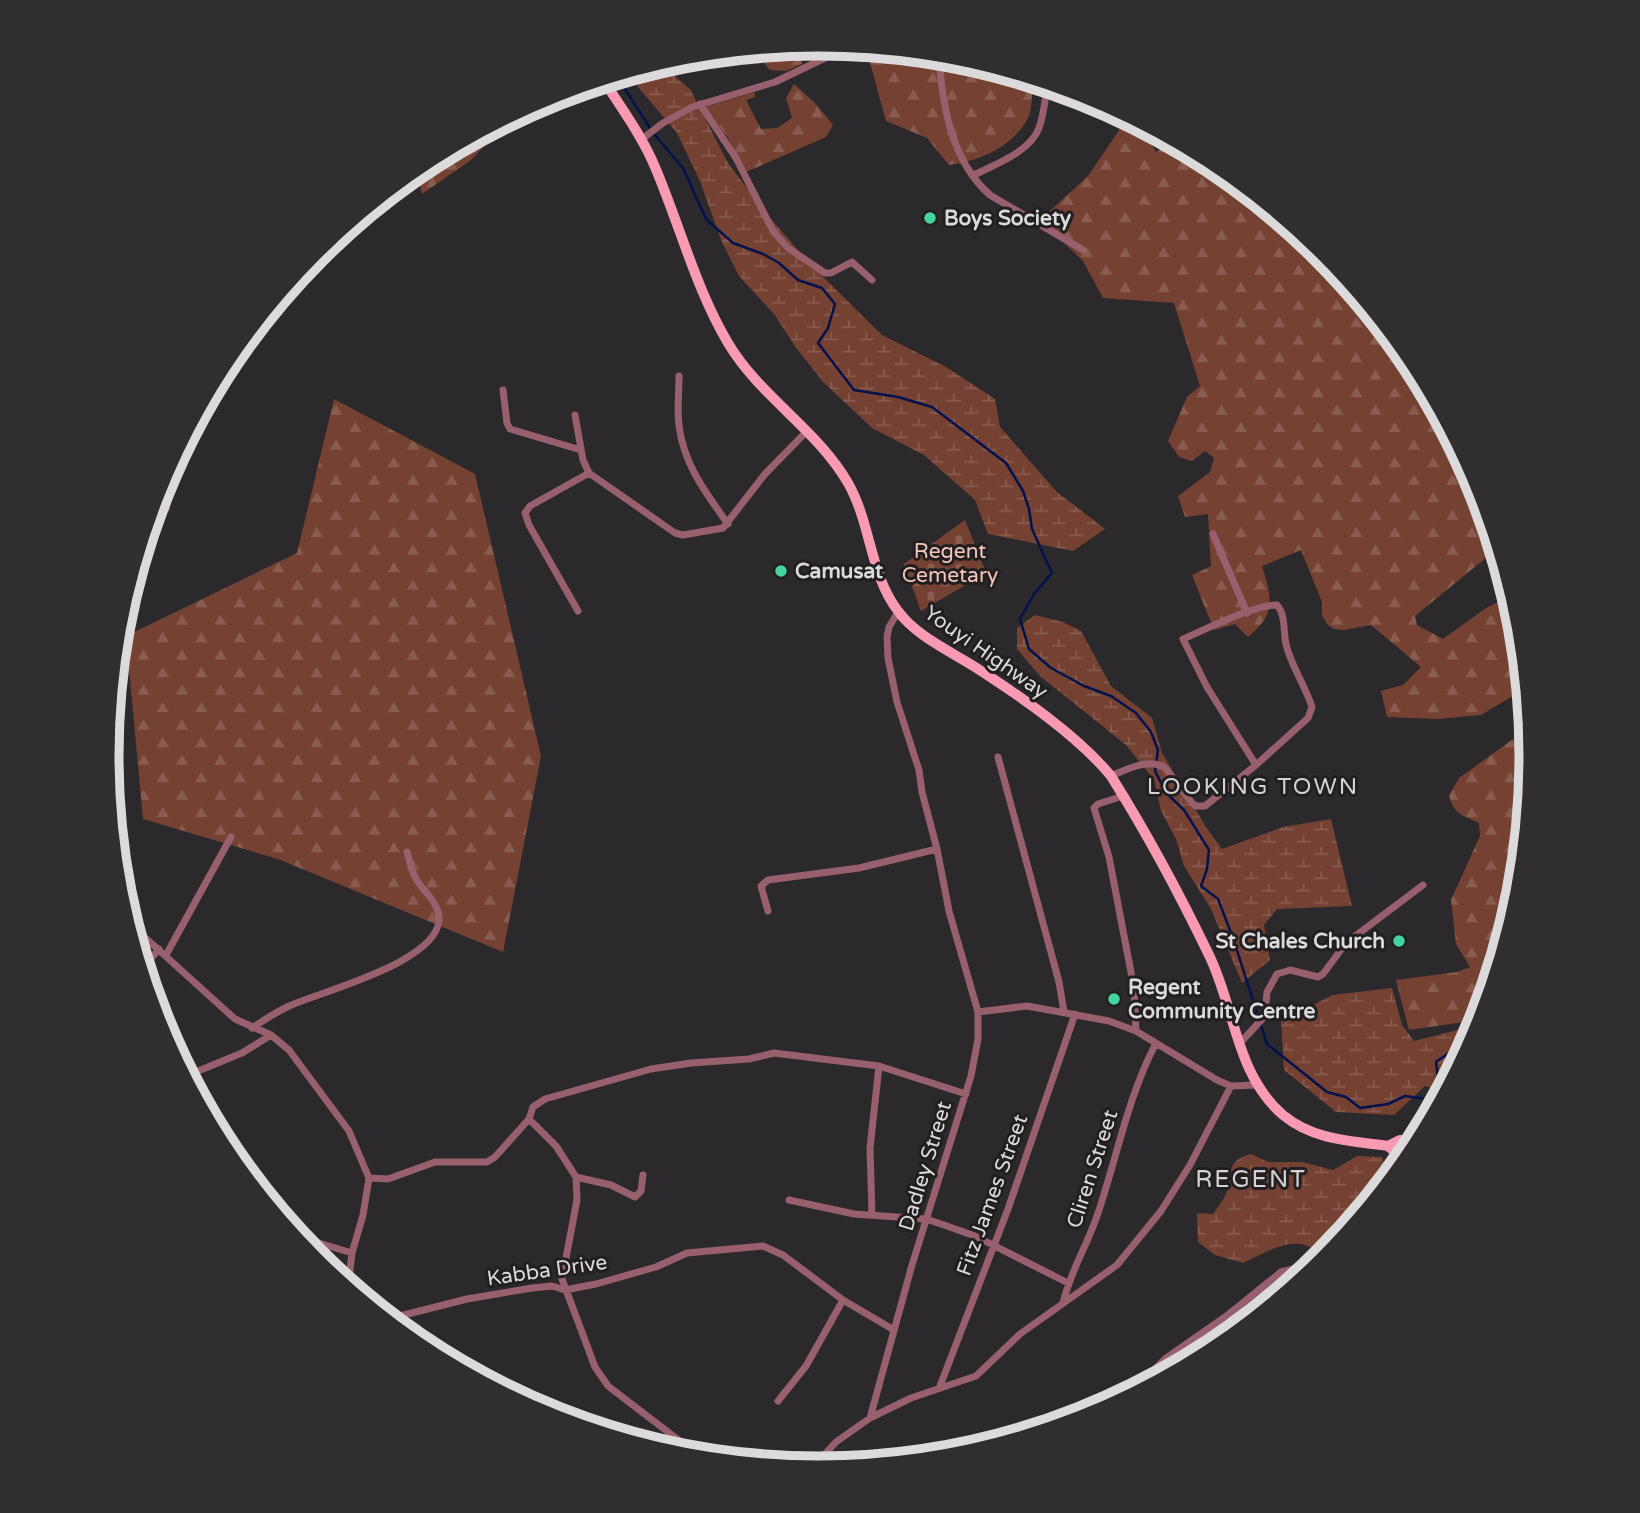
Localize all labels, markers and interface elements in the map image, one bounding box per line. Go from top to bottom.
place label: Boys Society [944,206,1072,231]
marker: Boys Society [922,210,938,226]
park label: Regent Cemetary [902,539,998,588]
place label: Camusat [795,559,883,584]
marker: Camusat [773,563,789,579]
street label: Youyi Highway [919,600,1052,704]
district label: LOOKING TOWN [1147,773,1359,801]
place label: St Chales Church [1215,929,1385,954]
marker: St Chales Church [1391,933,1407,949]
place label: Regent Community Centre [1128,975,1315,1024]
marker: Regent Community Centre [1106,991,1122,1007]
street label: Dadley Street [894,1098,957,1234]
street label: Cliren Street [1062,1107,1123,1231]
street label: Fitz James Street [952,1111,1033,1279]
district label: REGENT [1195,1165,1307,1194]
street label: Kabba Drive [485,1250,609,1291]

